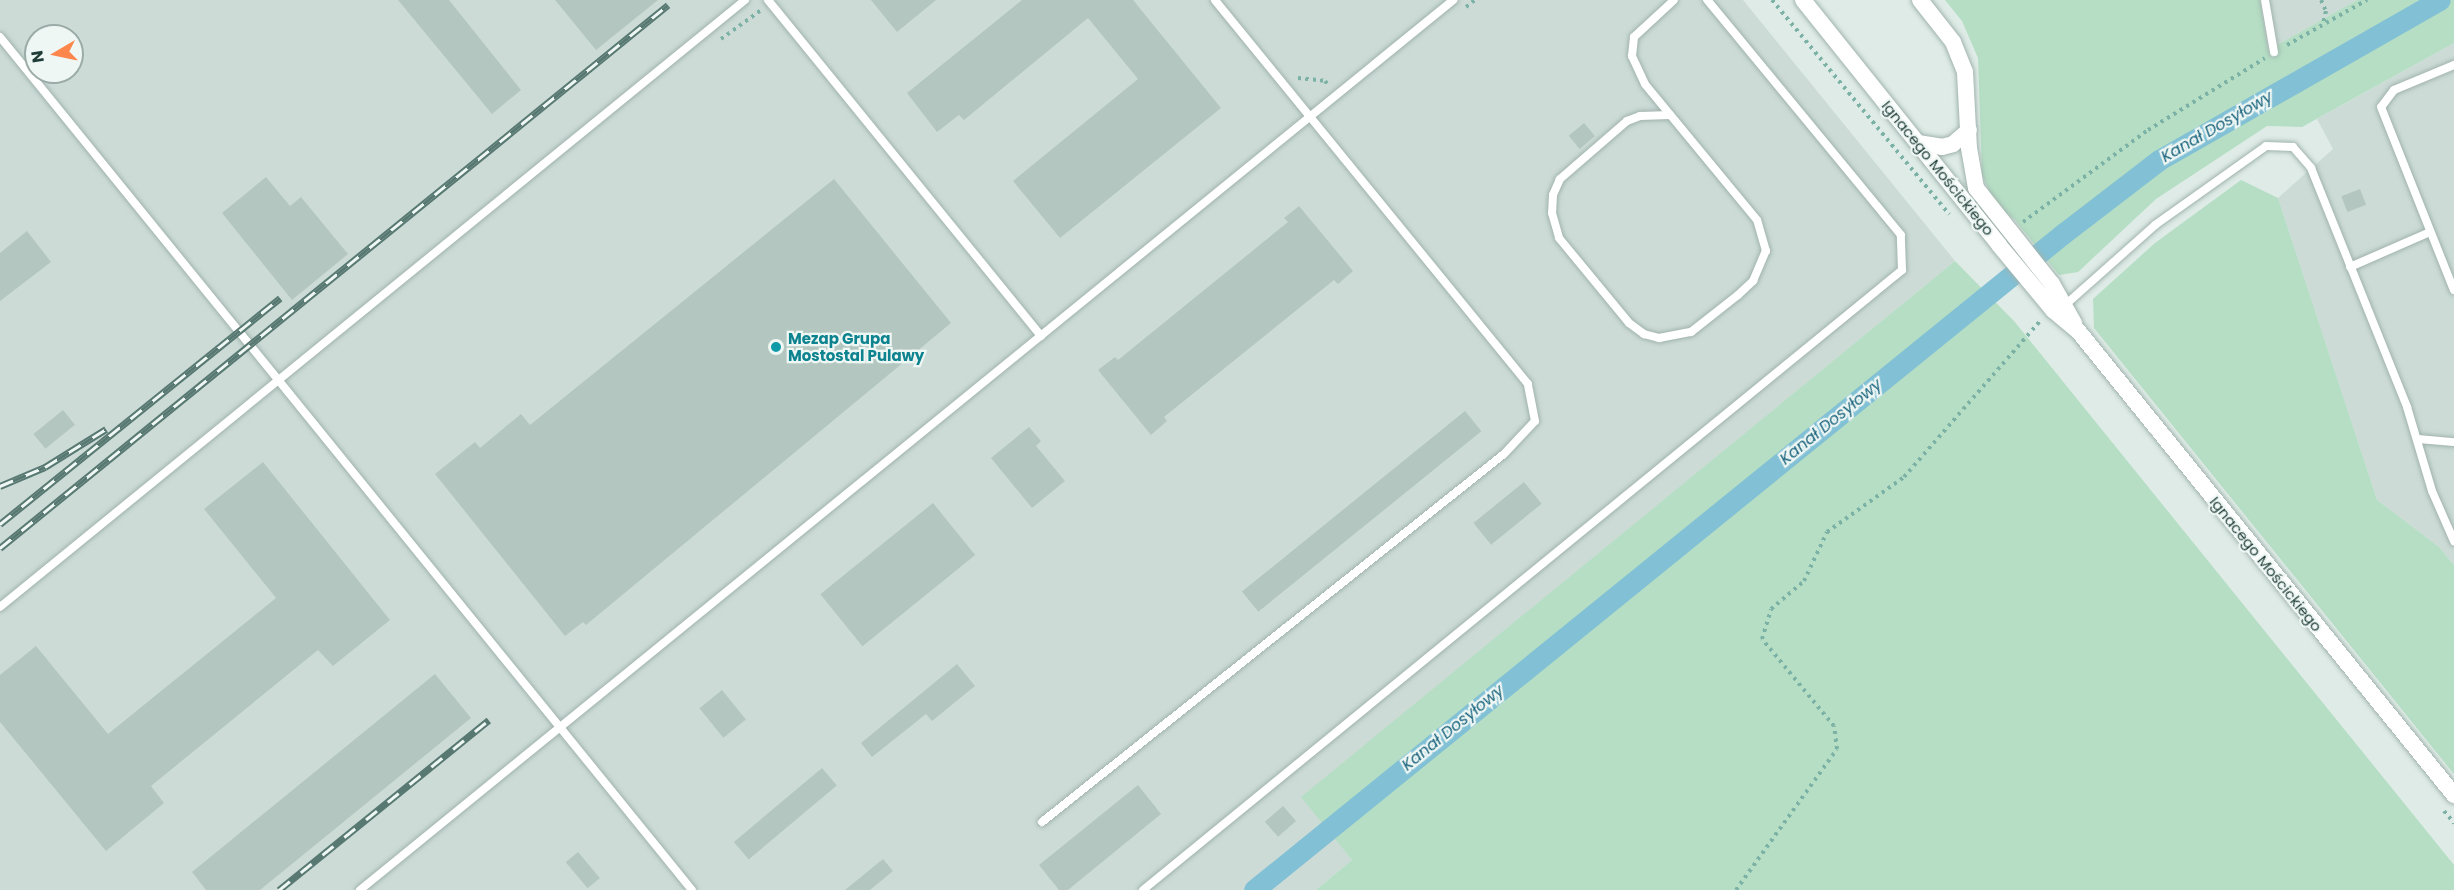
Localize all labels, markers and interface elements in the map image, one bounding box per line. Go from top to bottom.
north arrow [24,24,84,84]
text: N [25,49,50,64]
water label: Kanał Dosyłowy [2158,87,2276,167]
street label: Ignacego Mościckiego [1878,97,1998,239]
place label: Mezap Grupa Mostostal Pulawy [788,329,924,364]
marker: Mezap Grupa Mostostal Pulawy [769,340,783,354]
water label: Kanał Dosyłowy [1776,375,1886,469]
street label: Ignacego Mościckiego [2206,493,2326,635]
water label: Kanał Dosyłowy [1398,681,1508,775]

